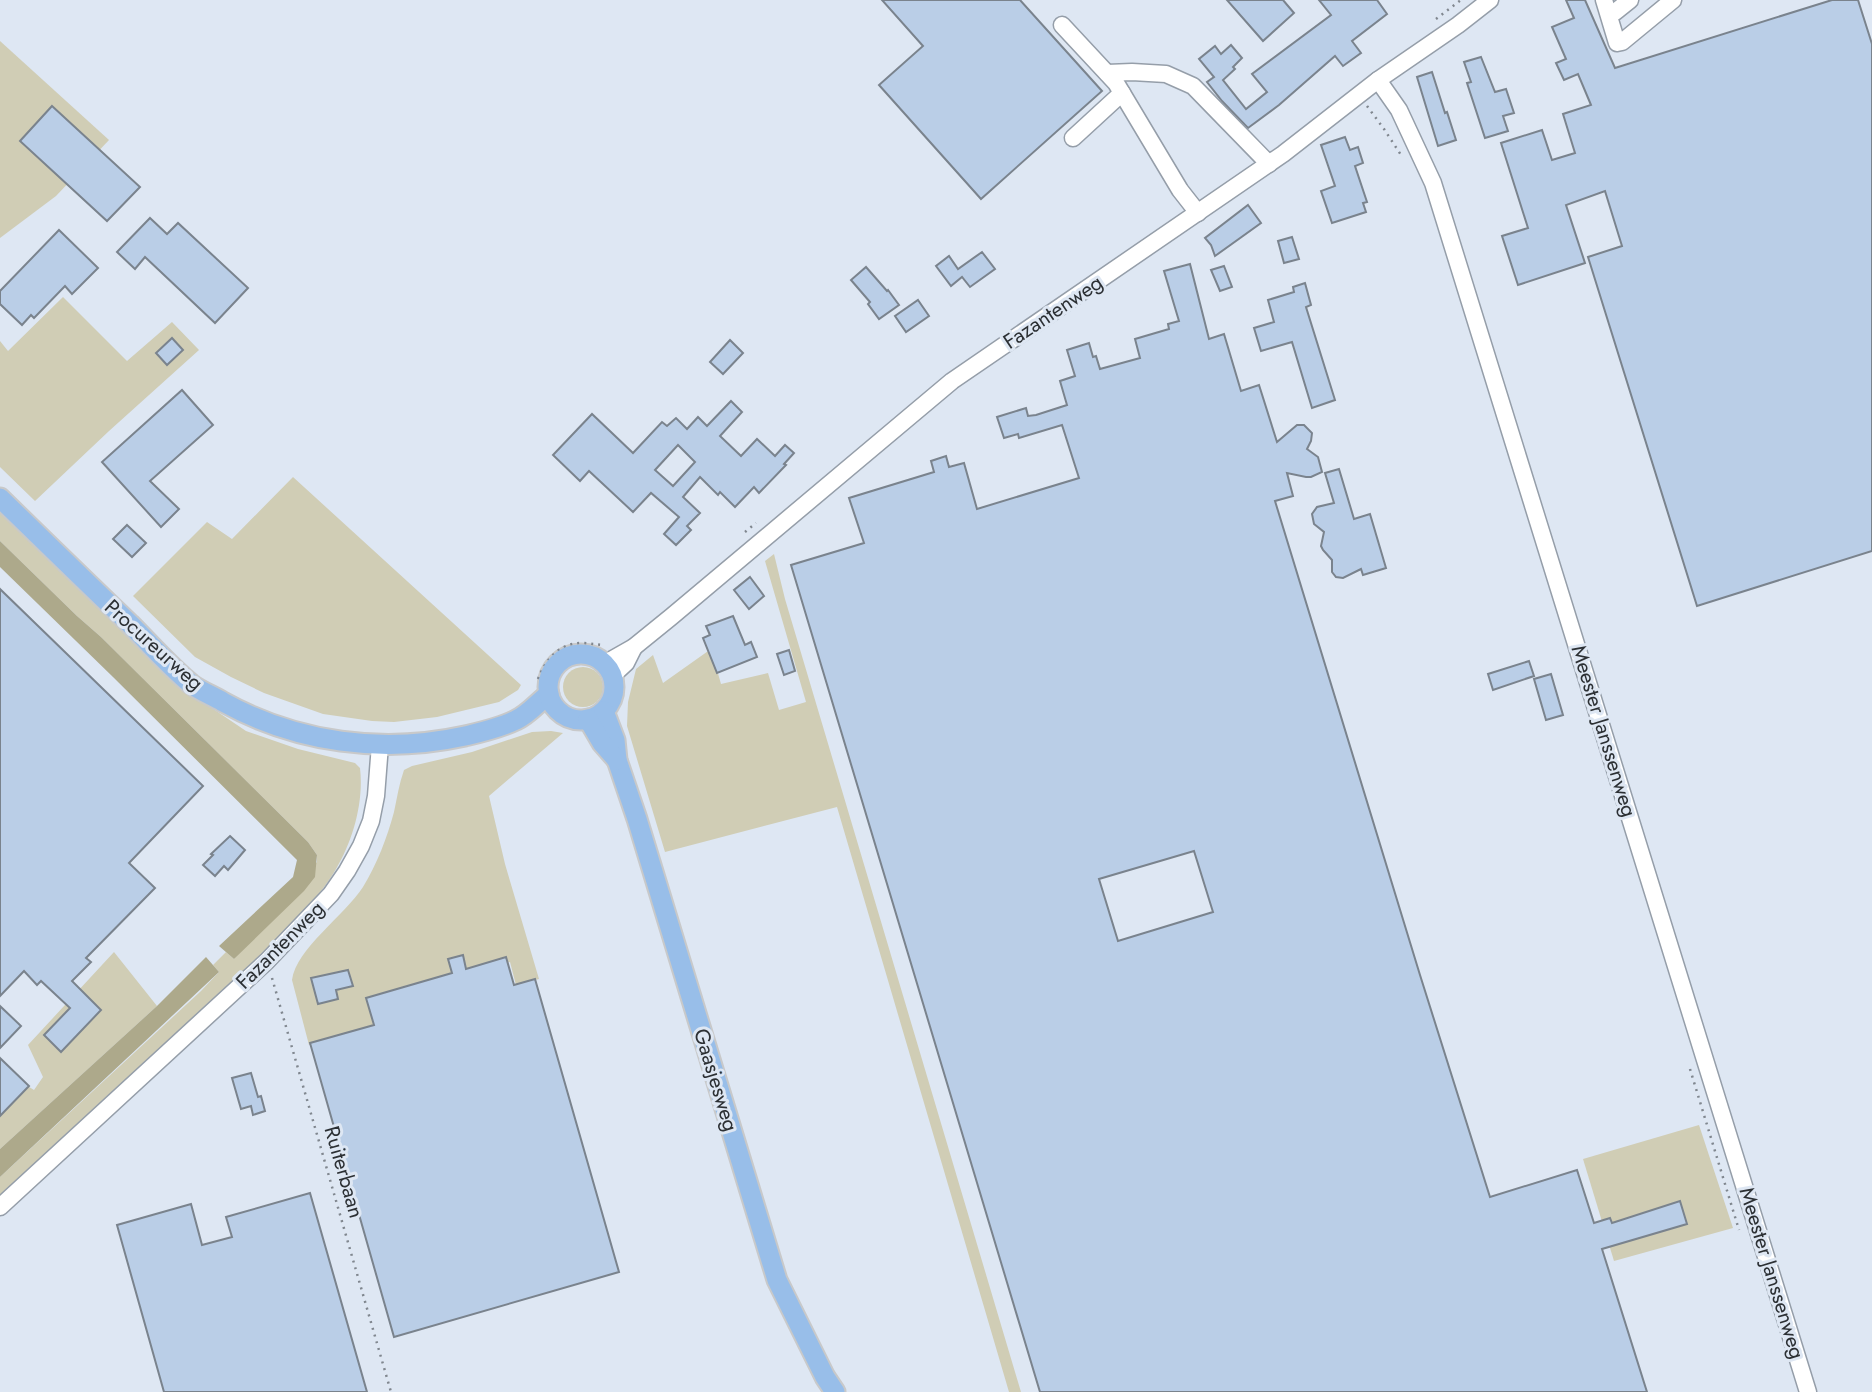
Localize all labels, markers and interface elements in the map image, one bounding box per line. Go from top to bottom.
street label: Fazantenweg [997,268,1109,356]
street label: Procureurweg [98,592,210,698]
street label: Meester Janssenweg [1564,641,1644,821]
street label: Fazantenweg [229,894,331,996]
street label: Gaasjesweg [686,1025,746,1135]
street label: Ruiterbaan [317,1122,371,1222]
street label: Meester Janssenweg [1732,1183,1812,1363]

